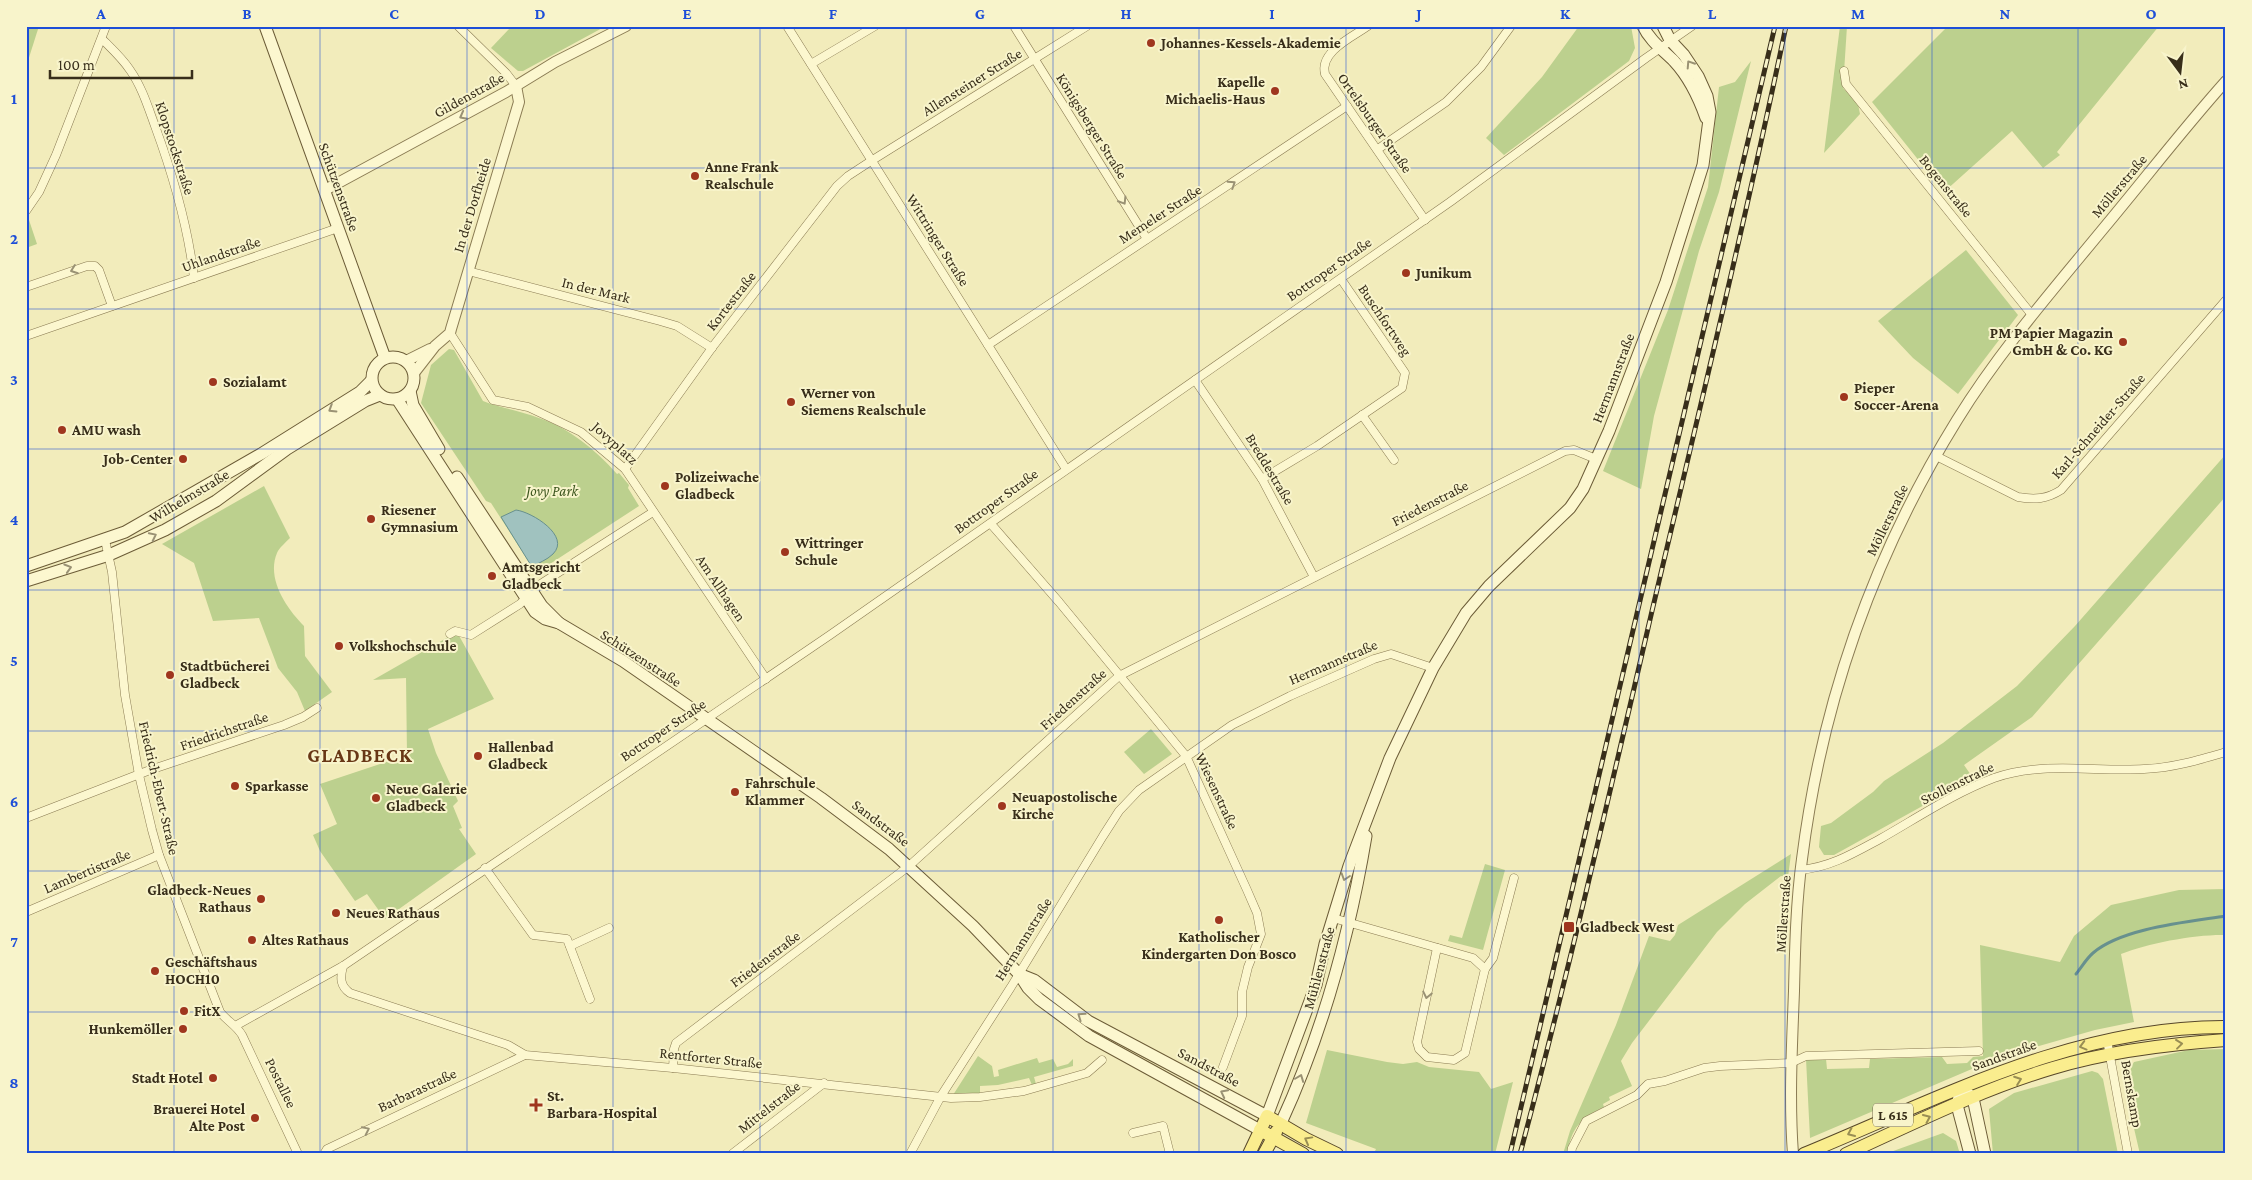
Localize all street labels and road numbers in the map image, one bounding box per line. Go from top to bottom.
street label: Allensteiner Straße [919,45,1025,119]
street label: Gildenstraße [431,69,507,121]
street label: Königsberger Straße [1052,70,1131,182]
street label: Ortelsburger Straße [1334,70,1416,177]
street label: Klopstockstraße [151,99,198,197]
street label: Schützenstraße [316,141,363,234]
street label: Möllerstraße [2088,151,2150,221]
street label: Bogenstraße [1915,152,1976,221]
street label: In der Dorfheide [450,155,494,254]
street label: Memeler Straße [1116,181,1205,247]
street label: Wittringer Straße [902,191,973,290]
street label: Uhlandstraße [179,233,263,275]
street label: Bottroper Straße [1284,234,1375,305]
street label: Kortestraße [703,268,759,334]
street label: In der Mark [560,274,633,306]
street label: Buschfortweg [1354,281,1415,359]
street label: Hermannstraße [1589,331,1638,425]
street label: Karl-Schneider-Straße [2048,370,2148,482]
street label: Jovyplatz [587,417,641,468]
street label: Breddestraße [1243,431,1298,508]
street label: Bottroper Straße [951,465,1042,538]
street label: Wilhelmstraße [146,466,232,526]
street label: Friedenstraße [1389,477,1471,529]
street label: Möllerstraße [1863,481,1911,558]
street label: Am Allhagen [692,552,749,625]
street label: Schützenstraße [598,626,685,690]
street label: Hermannstraße [1286,636,1380,688]
street label: Friedenstraße [1037,665,1110,733]
street label: Bottroper Straße [617,695,710,765]
street label: Friedrichstraße [178,708,271,754]
street label: Friedrich-Ebert-Straße [136,719,182,857]
street label: Wiesenstraße [1192,750,1242,832]
street label: Stollenstraße [1918,758,1997,808]
street label: Sandstraße [849,796,913,850]
street label: Lambertistraße [41,845,133,896]
street label: Möllerstraße [1772,874,1794,953]
street label: Hermannstraße [991,894,1055,983]
street label: Mühlenstraße [1300,925,1338,1011]
street label: Friedenstraße [727,927,803,991]
street label: Sandstraße [1969,1036,2039,1074]
street label: Sandstraße [1175,1044,1243,1090]
street label: Rentforter Straße [659,1045,764,1071]
street label: Postallee [262,1055,300,1111]
street label: Bernskamp [2117,1059,2146,1129]
street label: Barbarastraße [375,1065,459,1115]
street label: Mittelstraße [735,1078,804,1136]
road number: L 615 [1873,1104,1913,1126]

